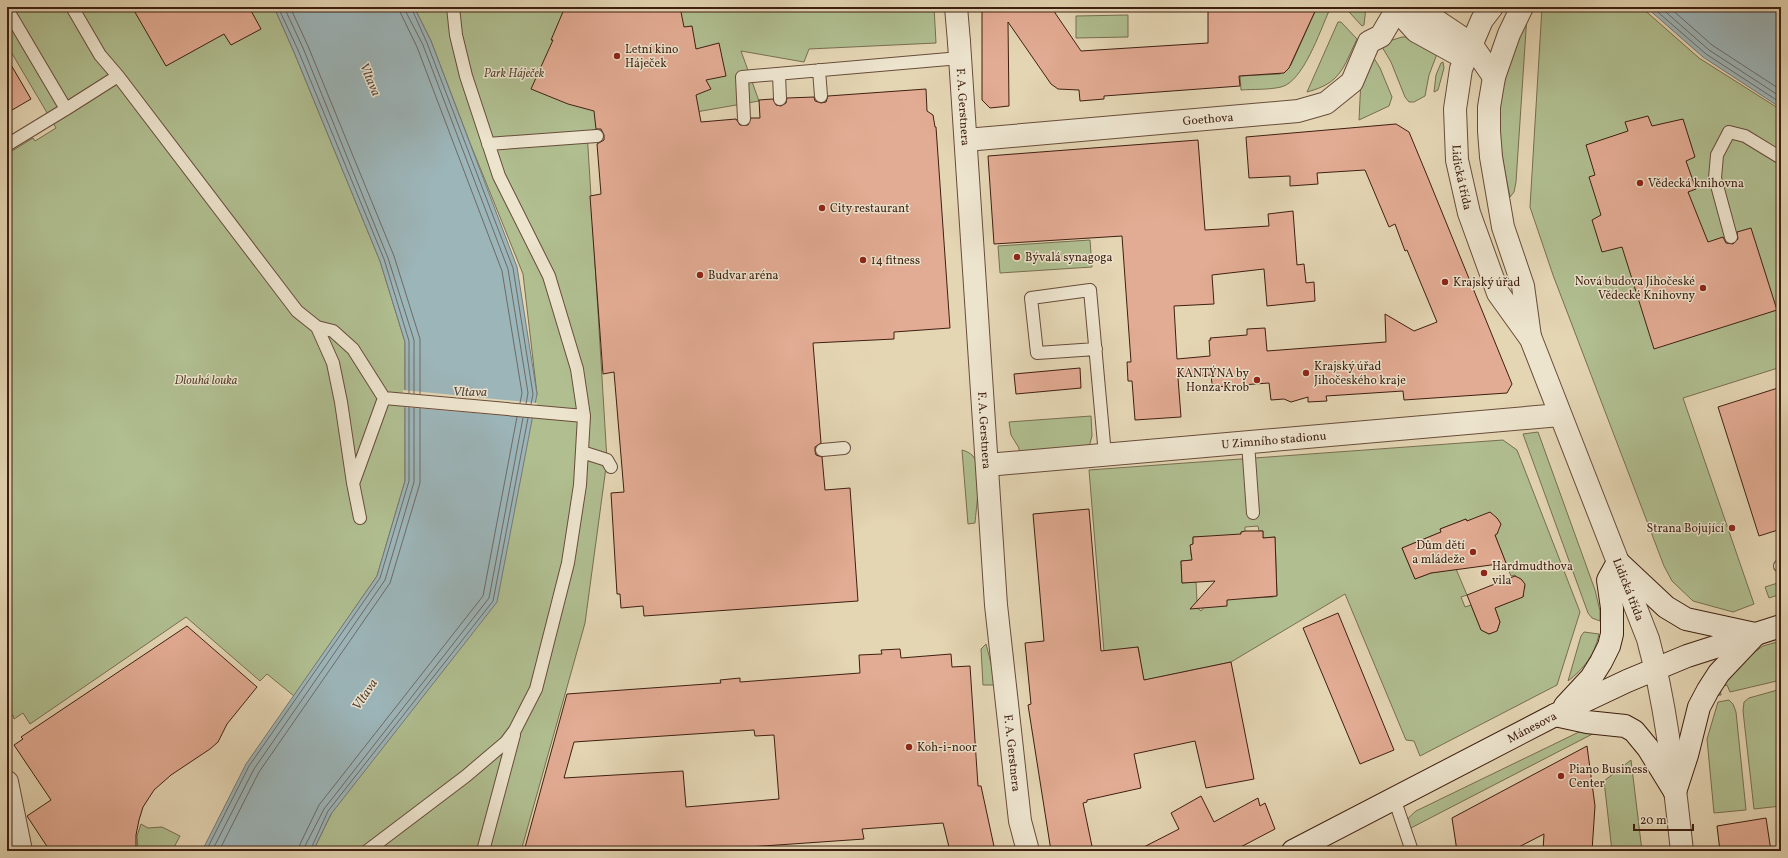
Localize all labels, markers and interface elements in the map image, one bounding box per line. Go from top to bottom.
place label: Letní kino Háječek [625,42,679,72]
marker: Letní kino Háječek [612,51,622,61]
water label: Vltava [354,60,384,99]
park label: Park Háječek [484,66,545,82]
street label: F. A. Gerstnera [952,68,973,146]
street label: Goethova [1182,110,1234,130]
street label: Lidická třída [1447,144,1475,212]
place label: Vědecká knihovna [1648,176,1744,192]
marker: Vědecká knihovna [1635,178,1645,188]
place label: City restaurant [830,201,909,217]
marker: City restaurant [817,203,827,213]
place label: Bývalá synagoga [1025,250,1112,266]
marker: Bývalá synagoga [1012,252,1022,262]
place label: 14 fitness [871,253,920,269]
marker: 14 fitness [858,255,868,265]
place label: Budvar aréna [708,268,779,284]
marker: Budvar aréna [695,270,705,280]
place label: Nová budova Jihočeské Vědecké Knihovny [1575,274,1695,304]
place label: Krajský úřad [1453,275,1521,291]
marker: Krajský úřad [1440,277,1450,287]
marker: Nová budova Jihočeské Vědecké Knihovny [1698,283,1708,293]
place label: Krajský úřad Jihočeského kraje [1314,359,1406,389]
place label: KANTÝNA by Honza Krob [1176,365,1249,396]
marker: Krajský úřad Jihočeského kraje [1301,368,1311,378]
park label: Dlouhá louka [175,373,238,389]
marker: KANTÝNA by Honza Krob [1252,375,1262,385]
water label: Vltava [453,384,487,402]
street label: F. A. Gerstnera [973,391,994,470]
street label: U Zimního stadionu [1221,428,1327,454]
place label: Strana Bojující [1647,521,1724,537]
marker: Strana Bojující [1727,523,1737,533]
place label: Dům dětí a mládeže [1412,538,1465,568]
marker: Dům dětí a mládeže [1468,547,1478,557]
street label: Lidická třída [1608,556,1647,624]
place label: Hardmudthova vila [1492,559,1573,589]
marker: Hardmudthova vila [1479,568,1489,578]
water label: Vltava [349,676,383,714]
street label: Mánesova [1505,708,1560,747]
street label: F. A. Gerstnera [999,713,1024,793]
place label: Koh-i-noor [917,740,977,756]
marker: Koh-i-noor [904,742,914,752]
place label: Piano Business Center [1569,762,1648,792]
marker: Piano Business Center [1556,771,1566,781]
scale bar [1634,806,1693,832]
text: 20 m [1640,813,1667,829]

